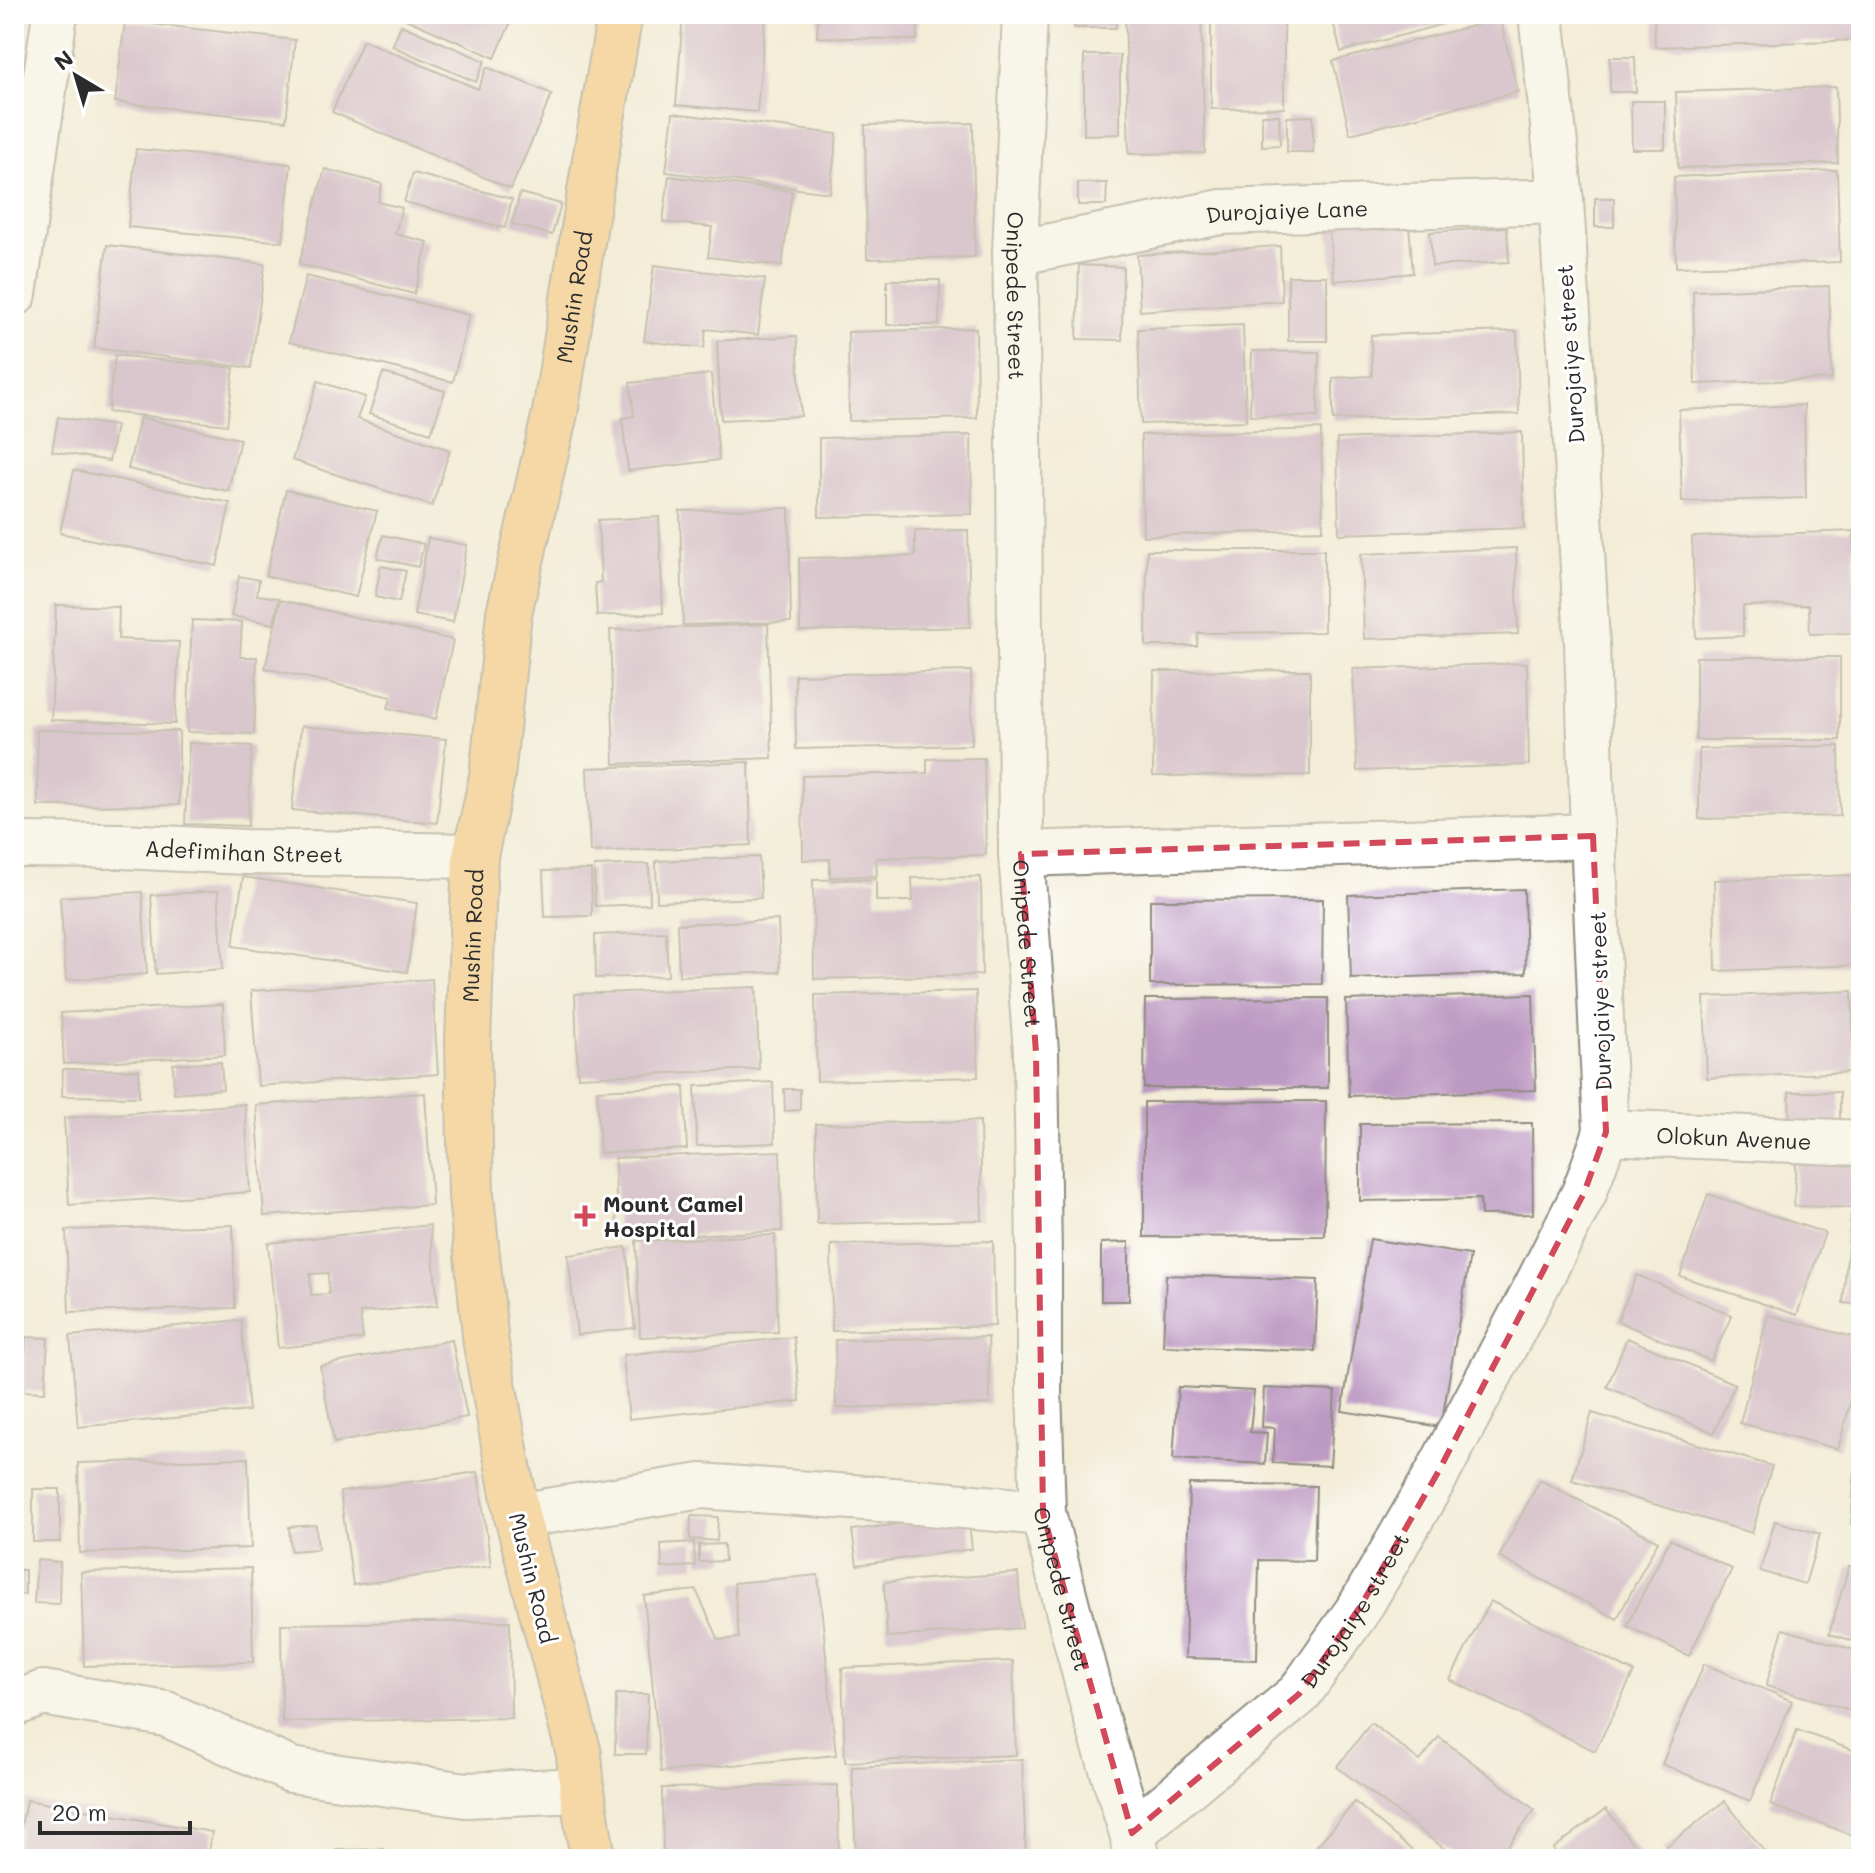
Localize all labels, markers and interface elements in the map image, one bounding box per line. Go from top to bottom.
north arrow [36,36,116,116]
text: N [48,43,79,76]
street label: Durojaiye Lane [1203,193,1369,229]
street label: Onipede Street [1000,211,1032,380]
street label: Mushin Road [549,229,598,365]
street label: Durojaiye street [1549,263,1591,445]
street label: Adefimihan Street [144,833,343,868]
street label: Onipede Street [1007,858,1049,1028]
street label: Mushin Road [455,868,489,1003]
street label: Durojaiye street [1582,911,1618,1091]
street label: Olokun Avenue [1656,1120,1812,1155]
place label: Mount Camel Hospital [603,1189,743,1243]
marker: Mount Camel Hospital [574,1205,596,1227]
street label: Onipede Street [1027,1504,1098,1674]
street label: Mushin Road [503,1510,563,1646]
street label: Durojaiye street [1293,1527,1415,1693]
scale bar [40,1785,190,1835]
text: 20 m [52,1796,107,1827]

